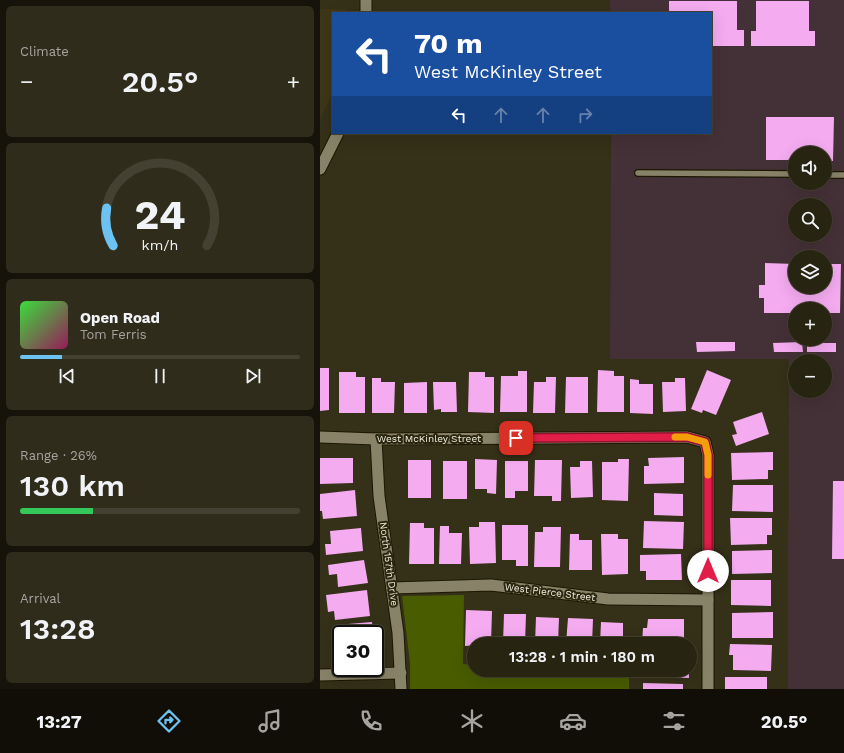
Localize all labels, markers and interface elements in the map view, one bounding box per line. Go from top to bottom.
text: 70 m [414,27,483,60]
icon: left [348,28,400,80]
text: Climate [20,44,69,59]
text: West McKinley Street [414,61,602,82]
text: 20.5° [122,64,198,99]
text: − [20,69,33,94]
text: + [287,69,300,94]
icon: left [448,104,470,126]
icon: ahead [490,104,512,126]
icon: ahead [532,104,554,126]
icon: right [574,104,596,126]
map controls [788,146,832,398]
button: sound [788,146,832,190]
text: 24 [134,190,186,239]
button: search [788,198,832,242]
text: km/h [142,236,178,252]
button: layers [788,250,832,294]
button: + [788,302,832,346]
text: Open Road [80,309,160,327]
text: Tom Ferris [80,327,147,342]
button: − [788,354,832,398]
icon: previous [56,365,78,387]
icon: pause [149,365,171,387]
icon: next [242,365,264,387]
pin [499,421,533,455]
icon: arrive [505,427,527,449]
street label: West McKinley Street [377,433,482,444]
text: Range · 26% [20,448,97,463]
text: 130 km [20,468,125,503]
street label: North 157th Drive [378,521,400,607]
position arrow [687,550,729,592]
street label: West Pierce Street [504,581,597,603]
text: Arrival [20,591,61,606]
text: 13:28 [20,611,96,646]
speed limit sign: 30 [332,625,384,677]
text: 13:28 · 1 min · 180 m [509,648,655,666]
icon: directions [155,707,183,735]
icon: music [256,707,284,735]
icon: phone [357,707,385,735]
icon: climate [458,707,486,735]
icon: car [559,707,587,735]
icon: filters [660,707,688,735]
text: 13:27 [37,711,82,732]
text: 20.5° [761,711,808,732]

